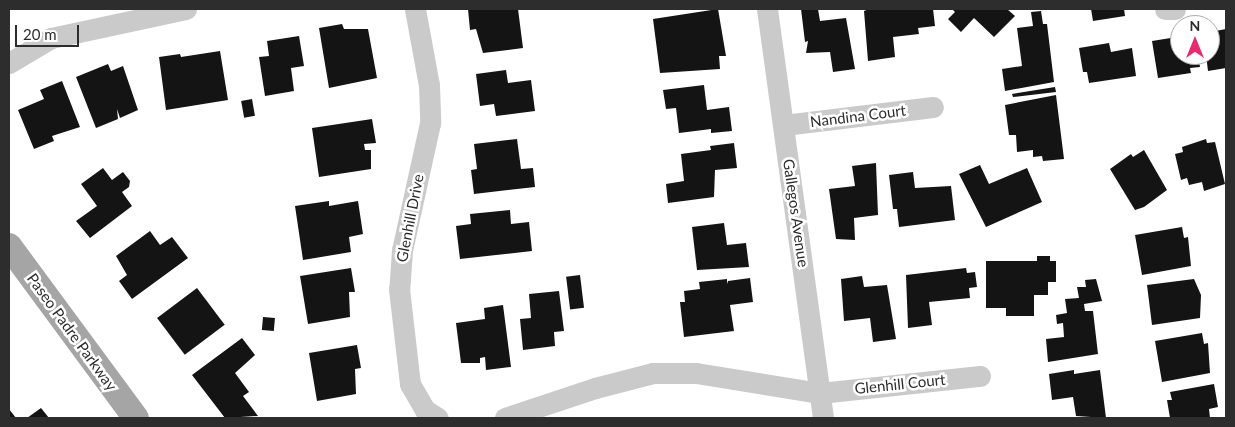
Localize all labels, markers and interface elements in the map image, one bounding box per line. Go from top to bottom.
scale bar [18,15,81,47]
north arrow [1170,15,1220,65]
text: N [1190,17,1200,34]
text: 20 m [23,25,57,43]
street label: Nandina Court [809,101,907,131]
street label: Gallegos Avenue [779,158,813,268]
street label: Glenhill Drive [393,172,427,264]
street label: Paseo Padre Parkway [23,270,121,394]
street label: Glenhill Court [854,370,946,398]

